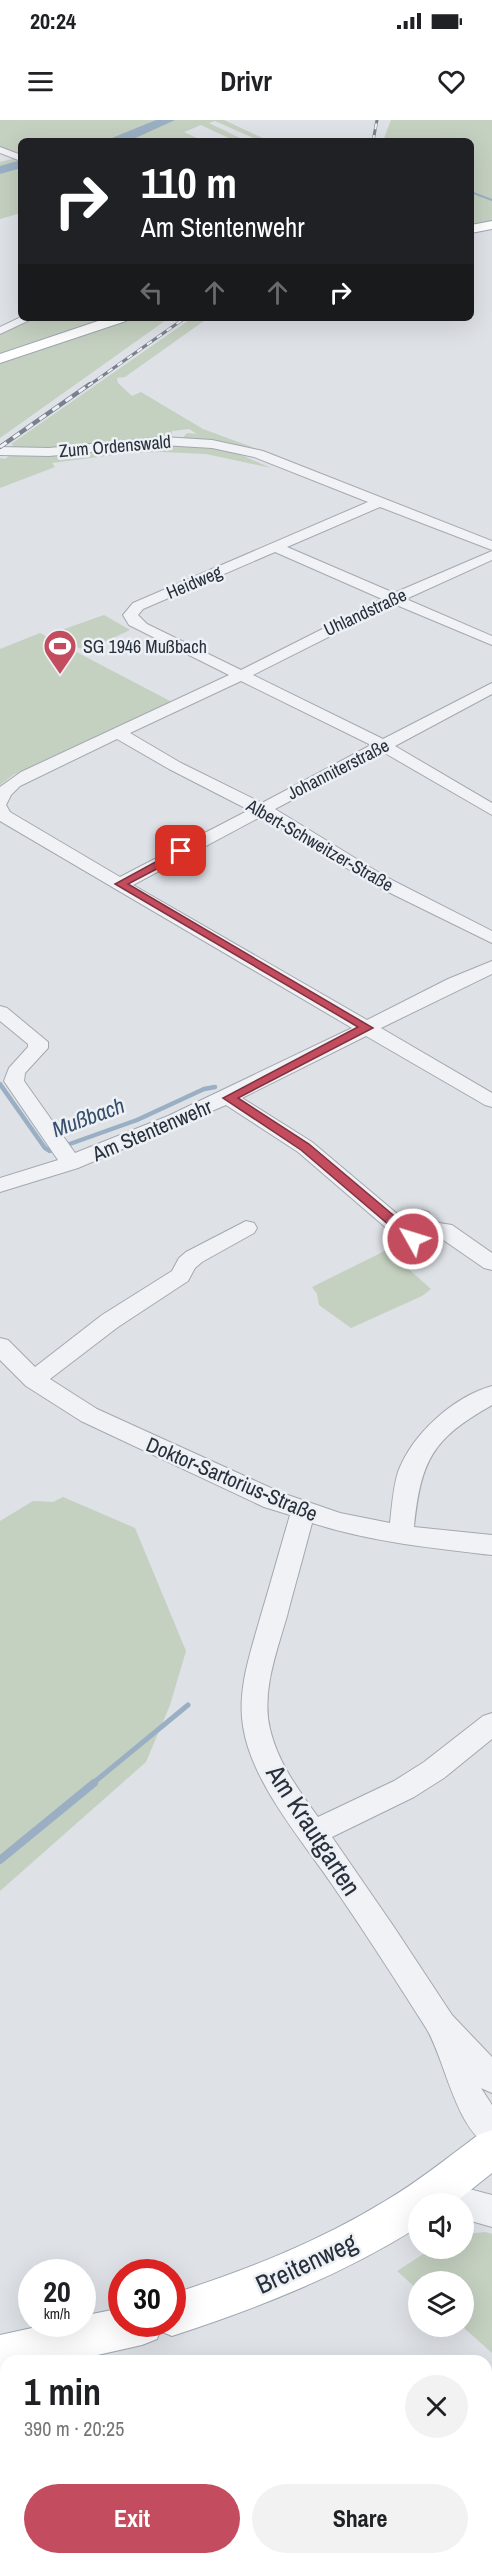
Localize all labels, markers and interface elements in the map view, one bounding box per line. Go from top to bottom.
text: 20:24 [30,6,76,36]
text: Drivr [220,63,272,99]
icon: menu [24,65,57,98]
icon: heart [435,65,468,98]
text: 110 m [141,155,237,211]
icon: right [42,162,120,240]
text: Am Stentenwehr [141,209,305,245]
icon: left [135,276,168,309]
icon: ahead [198,276,231,309]
icon: ahead [261,276,294,309]
icon: right [324,276,357,309]
street label: Zum Ordenswald [58,429,172,463]
street label: Heidweg [162,559,226,605]
street label: Uhlandstraße [320,582,410,642]
sports icon: SG 1946 Mußbach [42,628,78,675]
place label: SG 1946 Mußbach [83,634,207,659]
street label: Johanniterstraße [283,733,393,805]
street label: Albert-Schweitzer-Straße [241,792,398,897]
pin [155,825,206,876]
icon: arrive [164,834,197,867]
water label: Mußbach [48,1090,128,1144]
street label: Am Stentenwehr [87,1092,216,1169]
position arrow [381,1207,445,1271]
street label: Doktor-Sartorius-Straße [142,1430,322,1528]
street label: Am Krautgarten [258,1757,369,1902]
map controls [408,2193,474,2337]
button: sound [408,2193,474,2259]
street label: Breitenweg [250,2224,362,2302]
speed limit sign: 30 [108,2259,186,2337]
text: 20 [43,2271,71,2311]
button: layers [408,2271,474,2337]
text: km/h [44,2303,70,2324]
text: 1 min [24,2368,101,2416]
button: close [405,2375,468,2438]
text: 390 m · 20:25 [24,2415,124,2442]
button: Exit [24,2484,240,2553]
button: Share [252,2484,468,2553]

